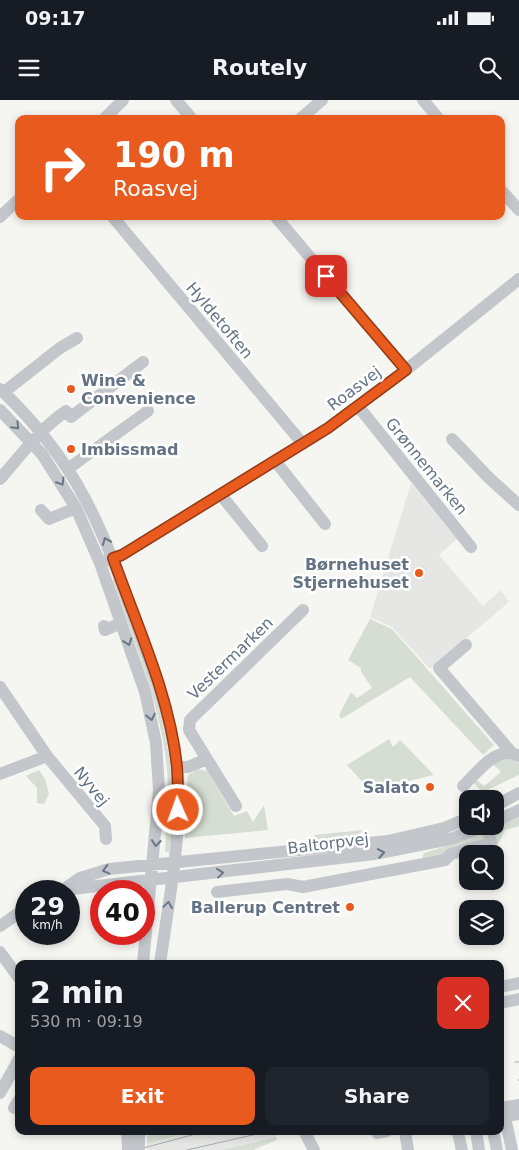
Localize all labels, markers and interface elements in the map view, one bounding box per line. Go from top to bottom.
text: 09:17 [25,7,85,29]
icon: menu [15,54,43,82]
icon: search [476,54,504,82]
text: Routely [212,55,307,80]
icon: right [30,135,95,200]
text: 190 m [113,135,235,175]
text: Roasvej [113,176,198,201]
pin [305,255,347,297]
icon: arrive [312,262,340,290]
street label: Hyldetoften [182,278,257,362]
street label: Roasvej [324,362,385,415]
place label: Wine & Convenience [81,371,196,408]
marker: Wine & Convenience [65,383,77,395]
street label: Grønnemarken [382,414,472,519]
one-way arrow [10,420,19,429]
place label: Imbissmad [81,440,179,459]
marker: Imbissmad [65,443,77,455]
one-way arrow [54,476,64,485]
one-way arrow [101,537,111,545]
place label: Børnehuset Stjernehuset [293,555,409,592]
marker: Børnehuset Stjernehuset [413,567,425,579]
street label: Vestermarken [184,613,277,704]
one-way arrow [122,637,132,646]
one-way arrow [145,713,156,721]
street label: Nyvej [70,763,113,810]
place label: Salato [363,778,420,797]
marker: Salato [424,781,436,793]
position arrow [151,783,203,835]
map controls [459,790,504,945]
button: sound [459,790,504,835]
street label: Baltorpvej [286,829,370,858]
one-way arrow [151,840,162,848]
button: search [459,845,504,890]
one-way arrow [377,848,385,858]
one-way arrow [102,864,111,875]
one-way arrow [216,868,224,879]
speed limit sign: 40 [90,880,155,945]
text: 29 [30,892,65,921]
place label: Ballerup Centret [191,898,340,917]
one-way arrow [162,900,173,908]
button: layers [459,900,504,945]
marker: Ballerup Centret [344,901,356,913]
text: km/h [32,918,63,932]
text: 2 min [30,975,124,1010]
button: close [437,977,489,1029]
text: 530 m · 09:19 [30,1012,143,1031]
button: Exit [30,1067,255,1125]
button: Share [265,1067,489,1125]

